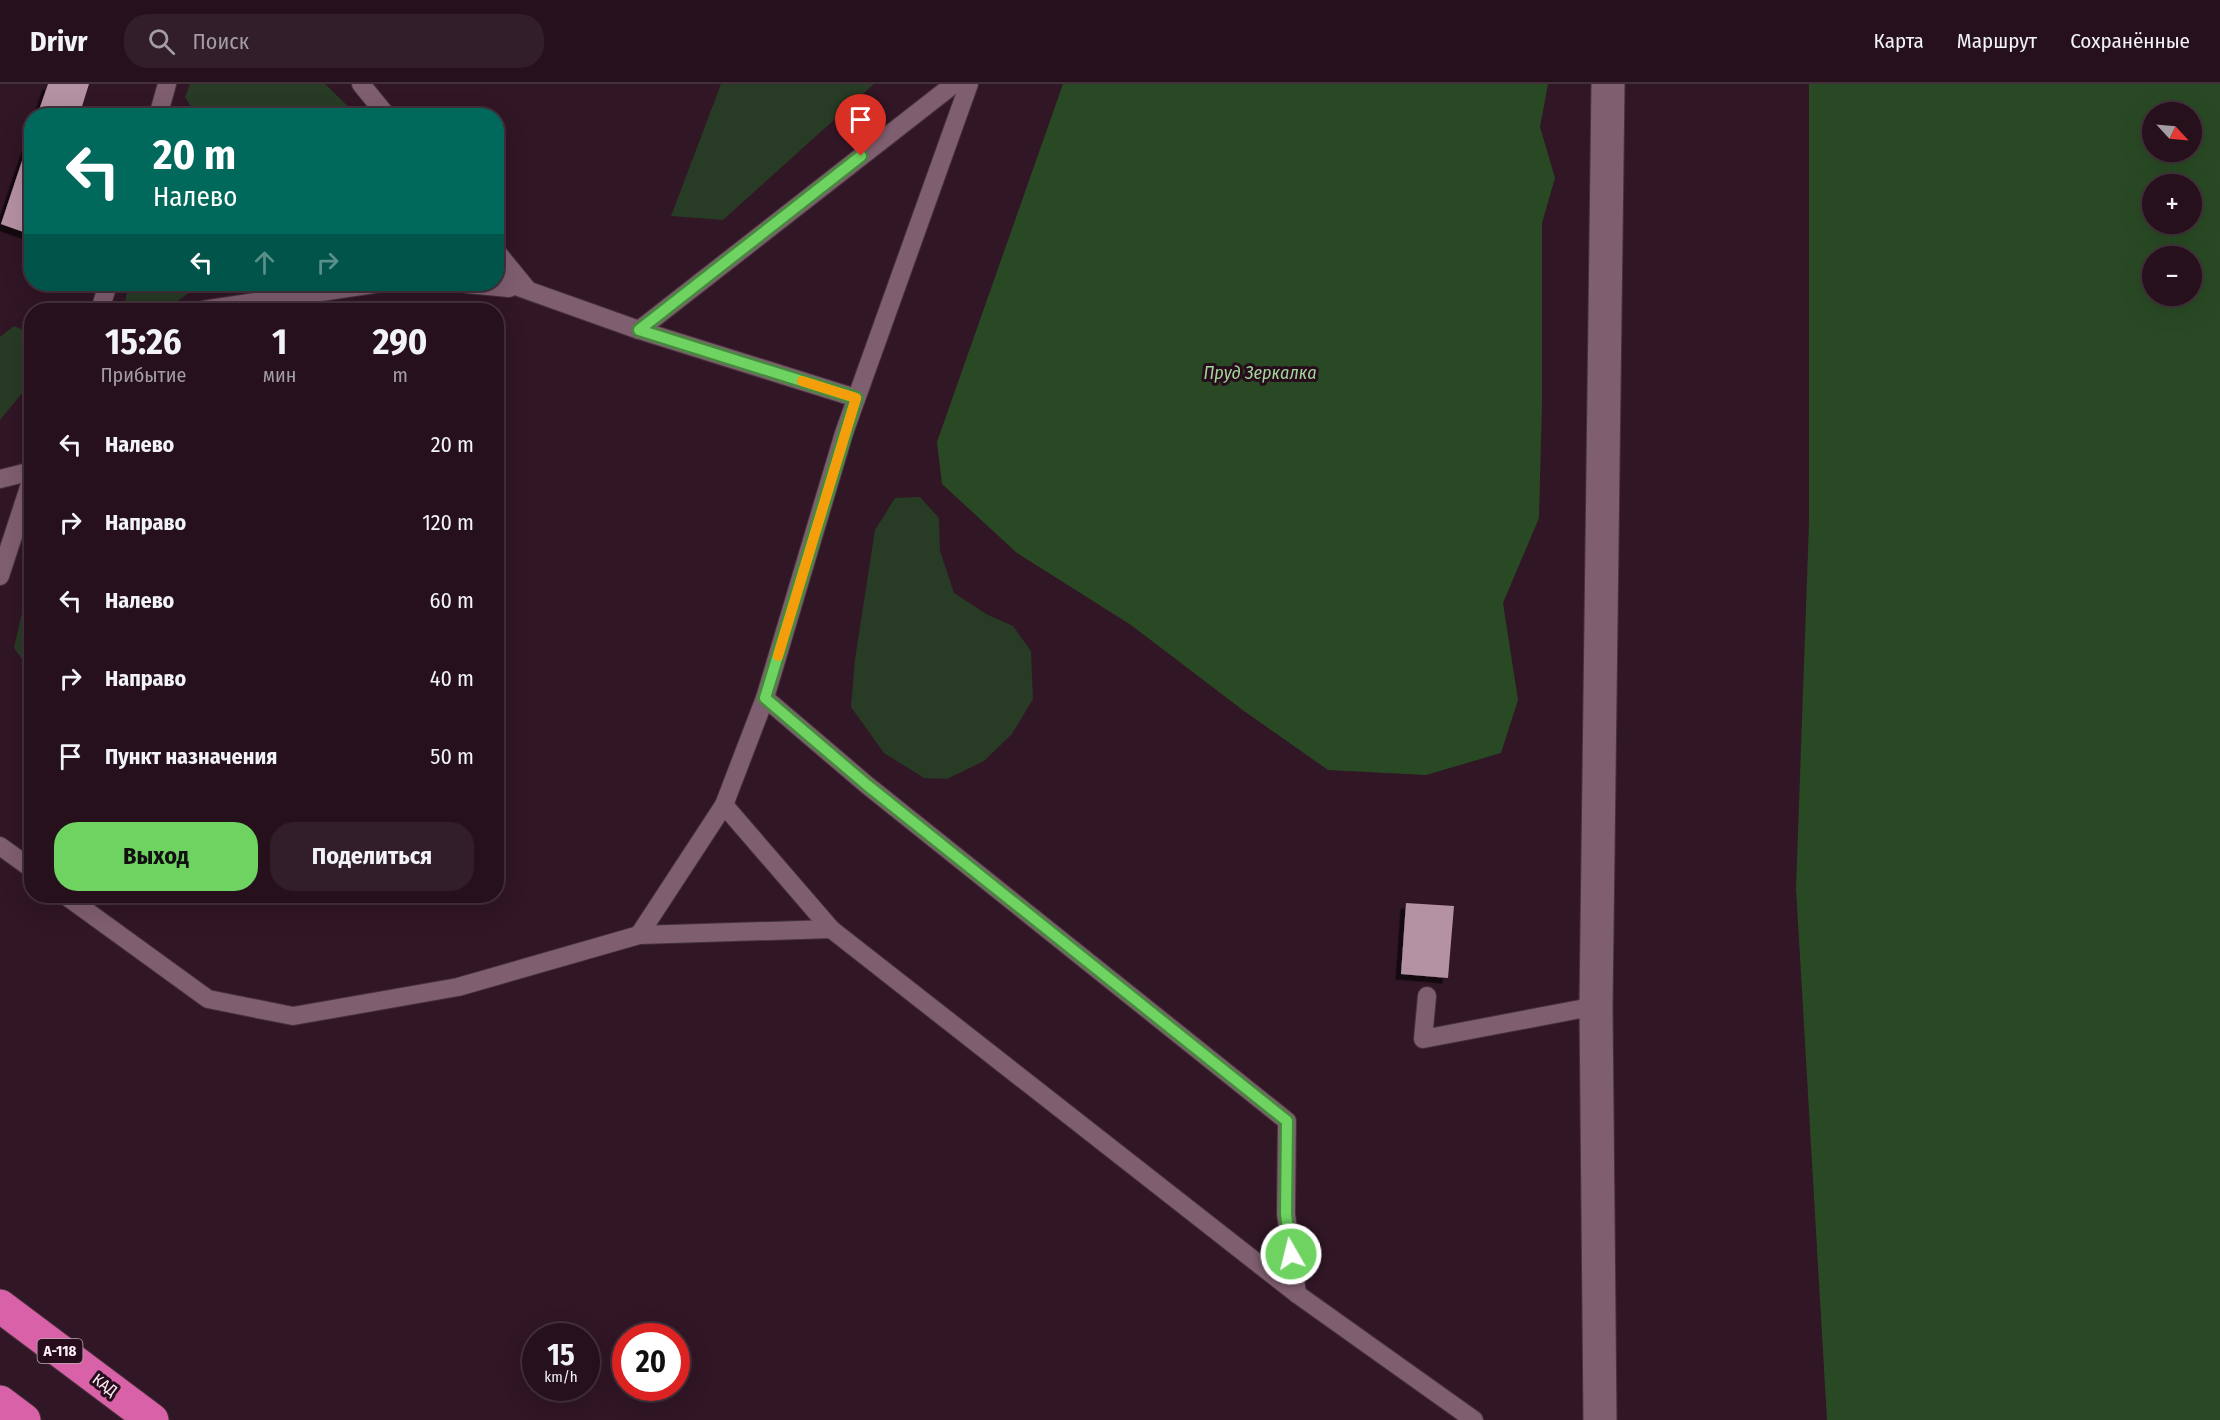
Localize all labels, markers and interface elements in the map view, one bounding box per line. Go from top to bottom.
search box [124,14,544,68]
text: Drivr [30,25,88,58]
icon: search [145,25,178,58]
text: Поиск [193,28,249,55]
text: Карта [1874,28,1924,54]
text: Маршрут [1957,28,2037,54]
text: Сохранённые [2070,28,2190,54]
pin [835,94,886,156]
north arrow [2142,102,2202,162]
map controls [2142,102,2202,306]
icon: arrive [844,103,877,136]
text: 20 m [153,130,236,180]
icon: left [54,132,132,210]
button: + [2142,174,2202,234]
text: Налево [153,181,237,213]
icon: left [185,246,218,279]
icon: ahead [248,246,281,279]
icon: right [311,246,344,279]
button: − [2142,246,2202,306]
text: 15:26 [105,320,182,364]
text: 1 [272,320,287,364]
text: 290 [373,320,428,364]
water label: Пруд Зеркалка [1203,362,1317,384]
text: Прибытие [100,363,186,387]
text: мин [263,363,296,387]
text: m [392,363,408,387]
icon: left [54,428,87,461]
text: Налево [105,431,174,458]
text: 20 m [431,431,474,458]
icon: right [54,506,87,539]
text: Направо [105,509,186,536]
text: 120 m [422,509,474,536]
icon: left [54,584,87,617]
text: Налево [105,587,174,614]
text: 60 m [430,587,474,614]
icon: right [54,662,87,695]
text: Направо [105,665,186,692]
text: 40 m [430,665,474,692]
icon: arrive [54,740,87,773]
text: Пункт назначения [105,743,277,770]
text: 50 m [430,743,474,770]
button: Выход [54,822,258,891]
button: Поделиться [270,822,474,891]
position arrow [1259,1222,1323,1286]
speed limit sign: 20 [612,1323,690,1401]
text: 15 [547,1337,575,1373]
road number: А-118 [38,1339,82,1363]
text: km/h [544,1368,578,1386]
street label: КАД [89,1370,121,1400]

